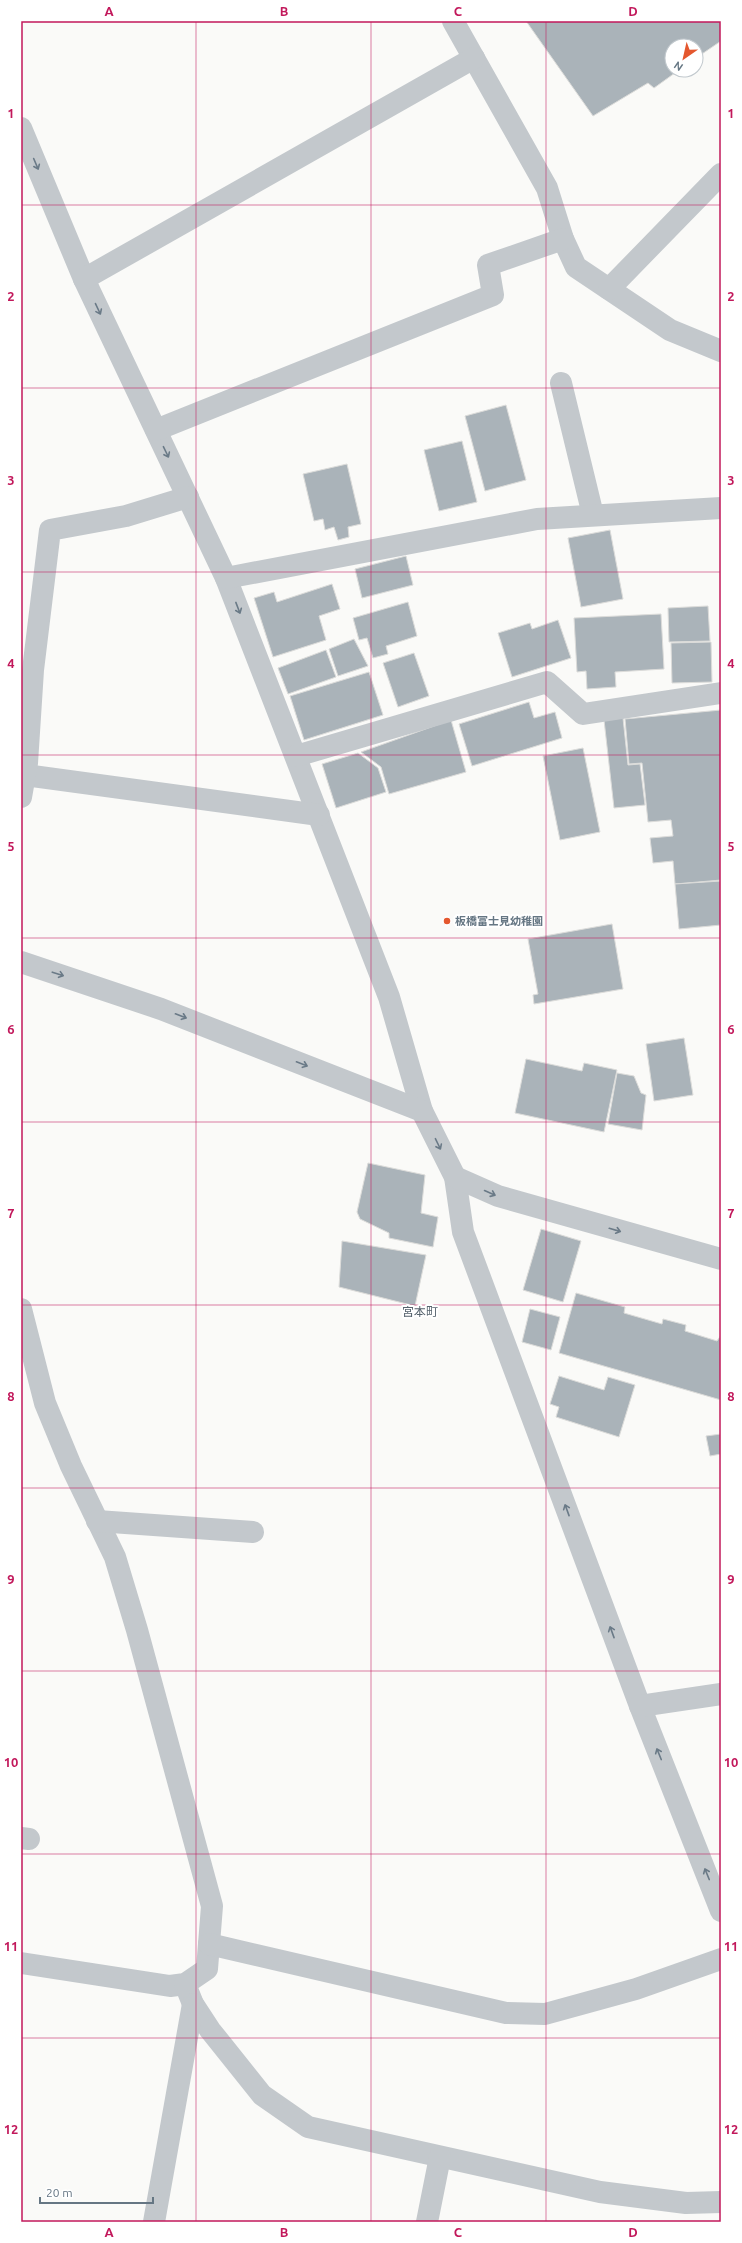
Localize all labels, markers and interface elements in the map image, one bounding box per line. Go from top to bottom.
text: A [104,4,114,18]
text: B [280,4,289,18]
text: C [454,4,463,18]
text: D [628,4,638,18]
north arrow [664,38,704,78]
text: N [672,59,685,74]
text: 1 [7,106,15,120]
text: 1 [727,106,735,120]
one-way arrow [33,157,40,169]
text: 2 [7,289,15,303]
text: 2 [727,289,735,303]
one-way arrow [95,303,102,315]
one-way arrow [163,446,170,458]
text: 3 [7,473,15,487]
text: 3 [727,473,735,487]
one-way arrow [234,602,242,614]
text: 4 [7,656,15,670]
text: 4 [727,656,735,670]
text: 5 [7,839,15,853]
text: 5 [727,839,735,853]
place label: 板橋富士見幼稚園 [455,915,543,927]
marker: 板橋富士見幼稚園 [442,916,452,926]
one-way arrow [52,971,64,979]
one-way arrow [175,1013,187,1021]
text: 6 [7,1022,15,1036]
text: 6 [727,1022,735,1036]
one-way arrow [296,1061,308,1068]
one-way arrow [435,1138,442,1150]
one-way arrow [484,1190,496,1197]
text: 7 [7,1206,15,1220]
text: 7 [727,1206,735,1220]
one-way arrow [608,1226,621,1234]
district label: 宮本町 [402,1305,438,1318]
text: 8 [7,1389,15,1403]
text: 8 [727,1389,735,1403]
one-way arrow [562,1505,570,1517]
text: 9 [7,1572,15,1586]
text: 9 [727,1572,735,1586]
one-way arrow [608,1627,616,1639]
one-way arrow [654,1748,662,1760]
text: 10 [4,1755,18,1769]
text: 10 [724,1755,738,1769]
one-way arrow [702,1869,710,1881]
text: 11 [4,1939,18,1953]
text: 11 [724,1939,738,1953]
text: 12 [4,2122,18,2136]
text: 12 [724,2122,738,2136]
scale bar [40,2179,153,2205]
text: 20 m [46,2186,73,2199]
text: A [104,2225,114,2239]
text: B [280,2225,289,2239]
text: C [454,2225,463,2239]
text: D [628,2225,638,2239]

